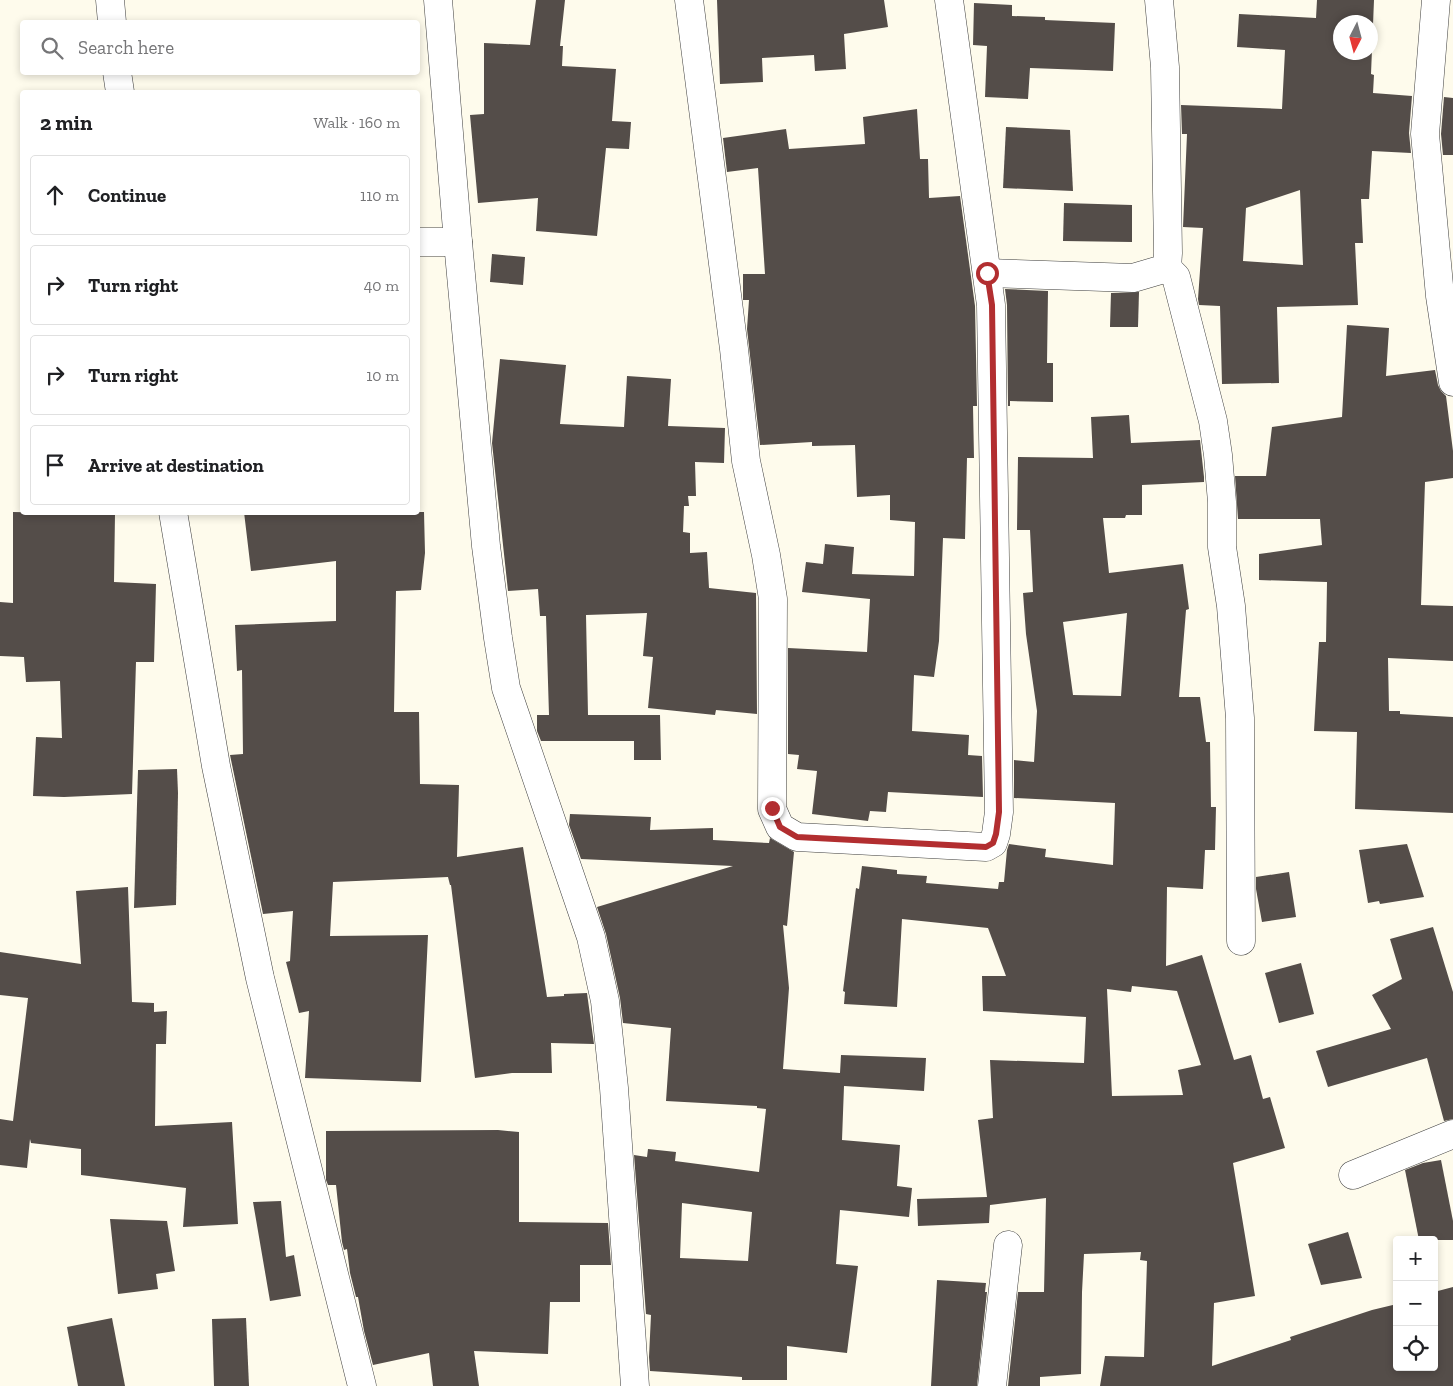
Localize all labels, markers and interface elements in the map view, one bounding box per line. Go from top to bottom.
north arrow [1333,15,1378,60]
search box [20,20,420,75]
icon: search [38,34,66,62]
text: Search here [78,36,174,59]
text: 2 min [40,110,92,135]
text: Walk · 160 m [313,113,400,132]
icon: ahead [41,181,69,209]
text: Continue [88,184,166,207]
text: 110 m [360,186,399,205]
route start [976,262,999,285]
icon: right [41,271,69,299]
text: Turn right [88,274,178,297]
text: 40 m [364,276,399,295]
icon: right [41,361,69,389]
text: Turn right [88,364,178,387]
text: 10 m [366,366,399,385]
icon: arrive [41,451,69,479]
text: Arrive at destination [88,454,264,477]
route end [761,797,784,820]
map controls [1393,1236,1438,1371]
button: + [1393,1236,1438,1281]
button: − [1393,1281,1438,1326]
button: locate [1393,1326,1438,1371]

